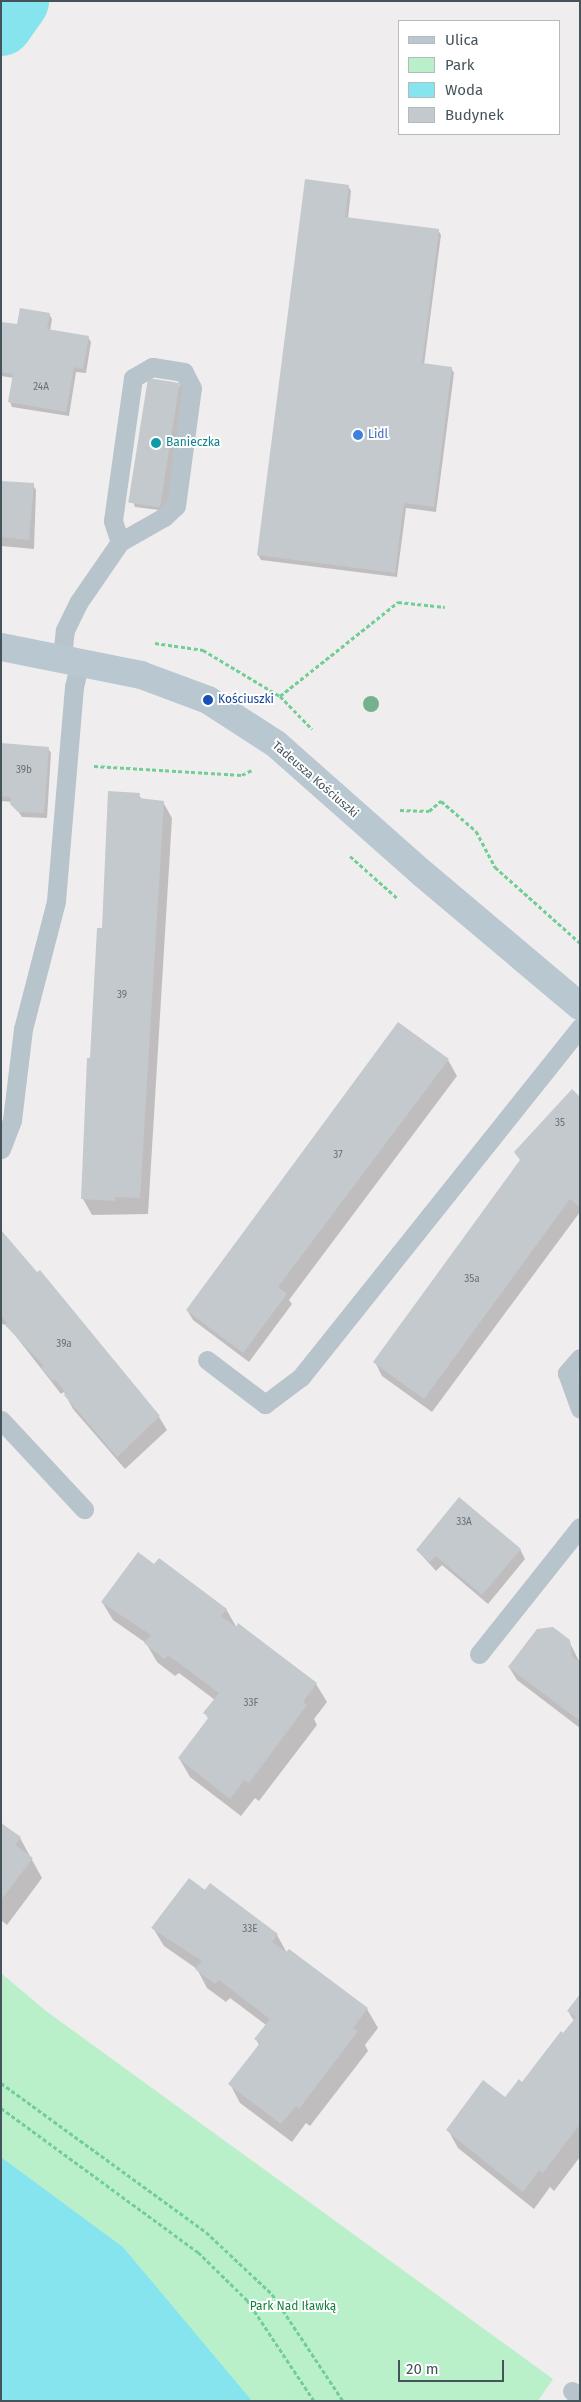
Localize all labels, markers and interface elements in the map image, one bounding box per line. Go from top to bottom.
legend [398,20,561,135]
text: Ulica [445,31,479,49]
text: Park [445,56,475,74]
text: Woda [445,81,483,99]
text: Budynek [445,106,504,124]
house number: 24A [33,382,49,394]
place label: Lidl [368,428,388,442]
marker: Lidl [352,429,364,441]
place label: Banieczka [166,436,220,450]
marker: Banieczka [150,437,162,449]
place label: Kościuszki [218,693,274,707]
marker: Kościuszki [202,694,214,706]
street label: Tadeusza Kościuszki [269,739,361,821]
house number: 39b [16,765,32,777]
house number: 39 [117,990,127,1002]
house number: 35 [555,1118,565,1130]
house number: 37 [333,1150,343,1162]
house number: 35a [464,1274,480,1286]
house number: 39a [56,1339,72,1351]
house number: 33A [456,1517,472,1529]
house number: 33F [244,1698,258,1710]
house number: 33E [242,1924,258,1936]
park label: Park Nad Iławką [250,2300,336,2314]
scale bar [401,2350,507,2382]
text: 20 m [406,2360,439,2378]

